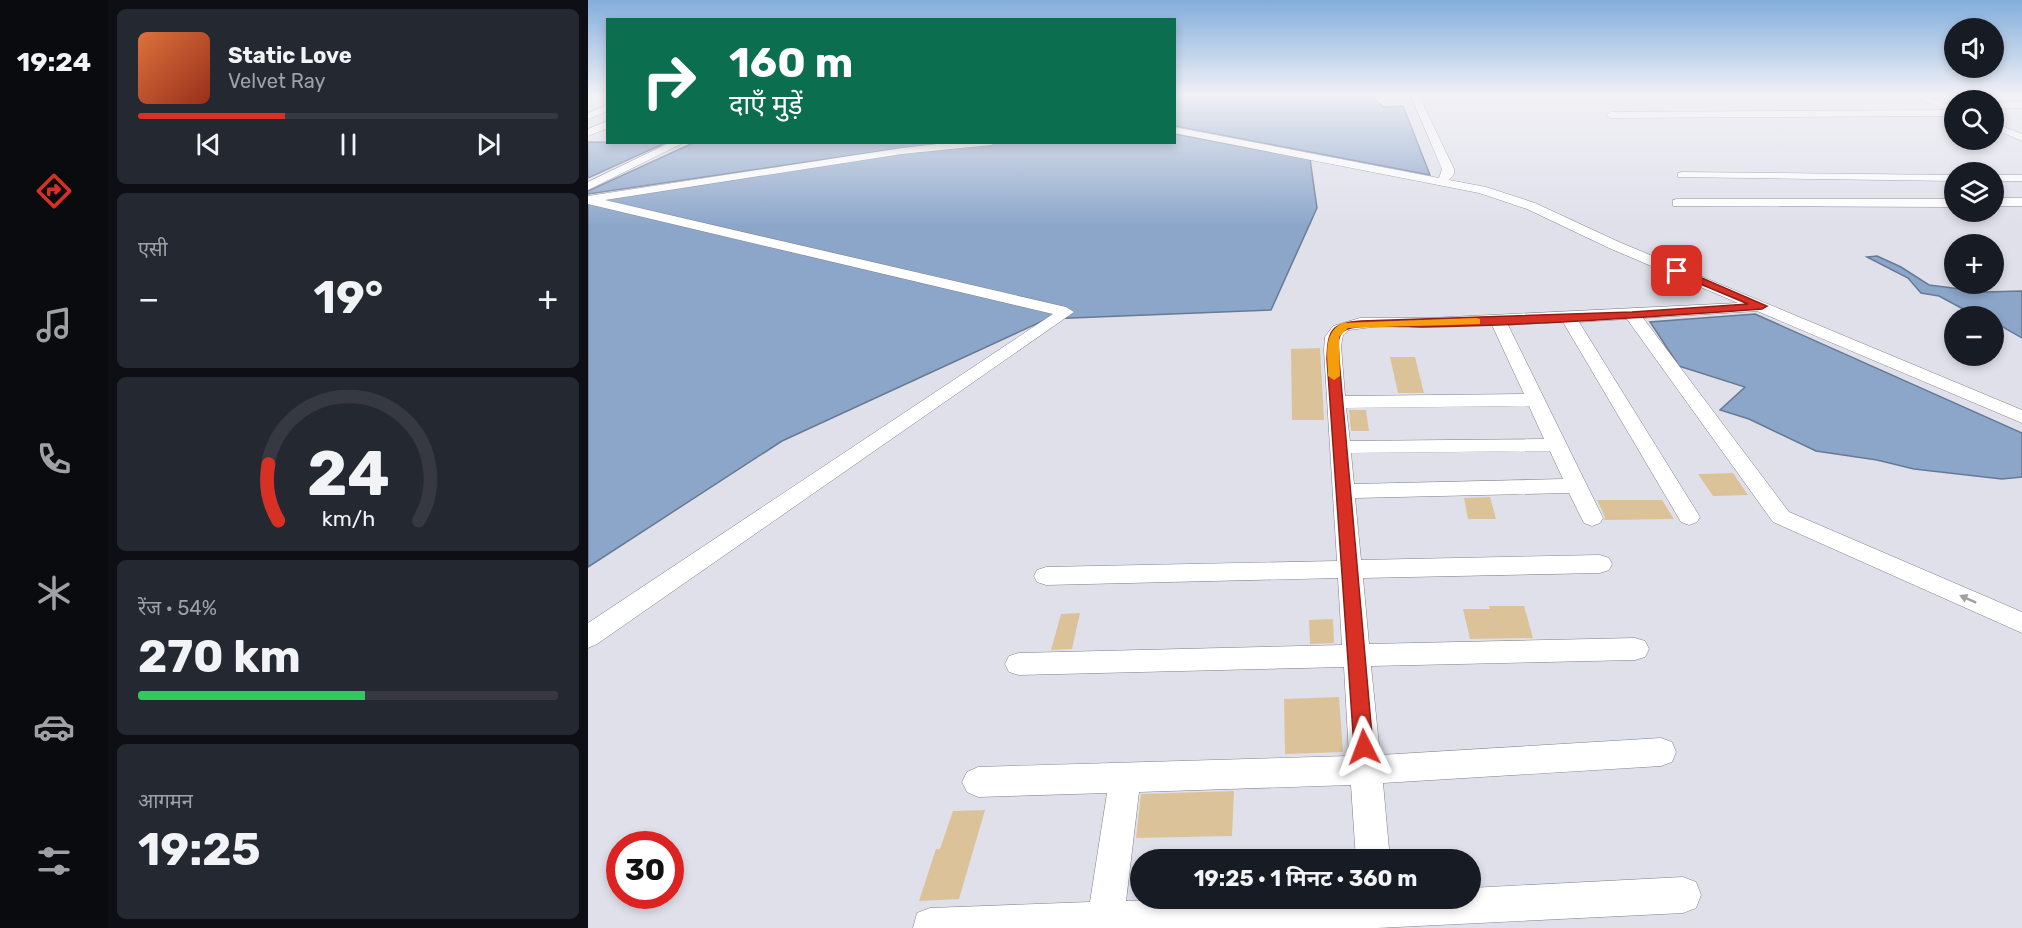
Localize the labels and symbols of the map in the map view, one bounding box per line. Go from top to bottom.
pin [1651,245,1702,296]
one-way arrow [1959,594,1977,604]
position arrow [1332,715,1396,779]
speed limit sign: 30 [606,831,684,909]

